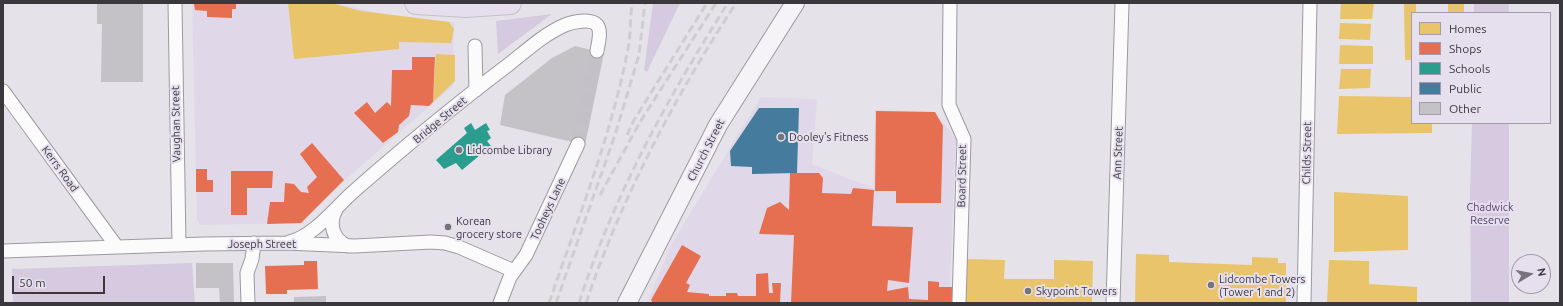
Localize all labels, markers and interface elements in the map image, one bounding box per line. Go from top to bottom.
legend [1411,12,1551,124]
text: Homes [1449,22,1487,35]
text: Shops [1449,42,1481,55]
text: Schools [1449,62,1490,75]
text: Public [1449,82,1482,95]
street label: Vaughan Street [169,86,183,162]
street label: Bridge Street [411,94,469,146]
text: Other [1449,102,1481,115]
street label: Church Street [685,117,727,183]
street label: Childs Street [1300,121,1314,185]
street label: Ann Street [1110,126,1126,180]
place label: Dooley's Fitness [789,130,869,144]
marker: Dooley's Fitness [776,132,786,142]
street label: Kerrs Road [39,143,81,195]
place label: Lidcombe Library [467,143,552,157]
street label: Board Street [955,144,969,208]
marker: Lidcombe Library [454,145,464,155]
street label: Tooheys Lane [528,176,568,242]
park label: Chadwick Reserve [1467,200,1513,226]
place label: Korean grocery store [456,214,522,240]
marker: Korean grocery store [443,222,453,232]
street label: Joseph Street [228,237,296,251]
north arrow [1511,254,1551,294]
text: N [1535,267,1548,277]
scale bar [14,268,107,294]
place label: Lidcombe Towers (Tower 1 and 2) [1219,272,1305,298]
text: 50 m [19,276,46,289]
marker: Lidcombe Towers (Tower 1 and 2) [1206,280,1216,290]
place label: Skypoint Towers [1036,284,1117,298]
marker: Skypoint Towers [1023,286,1033,296]

